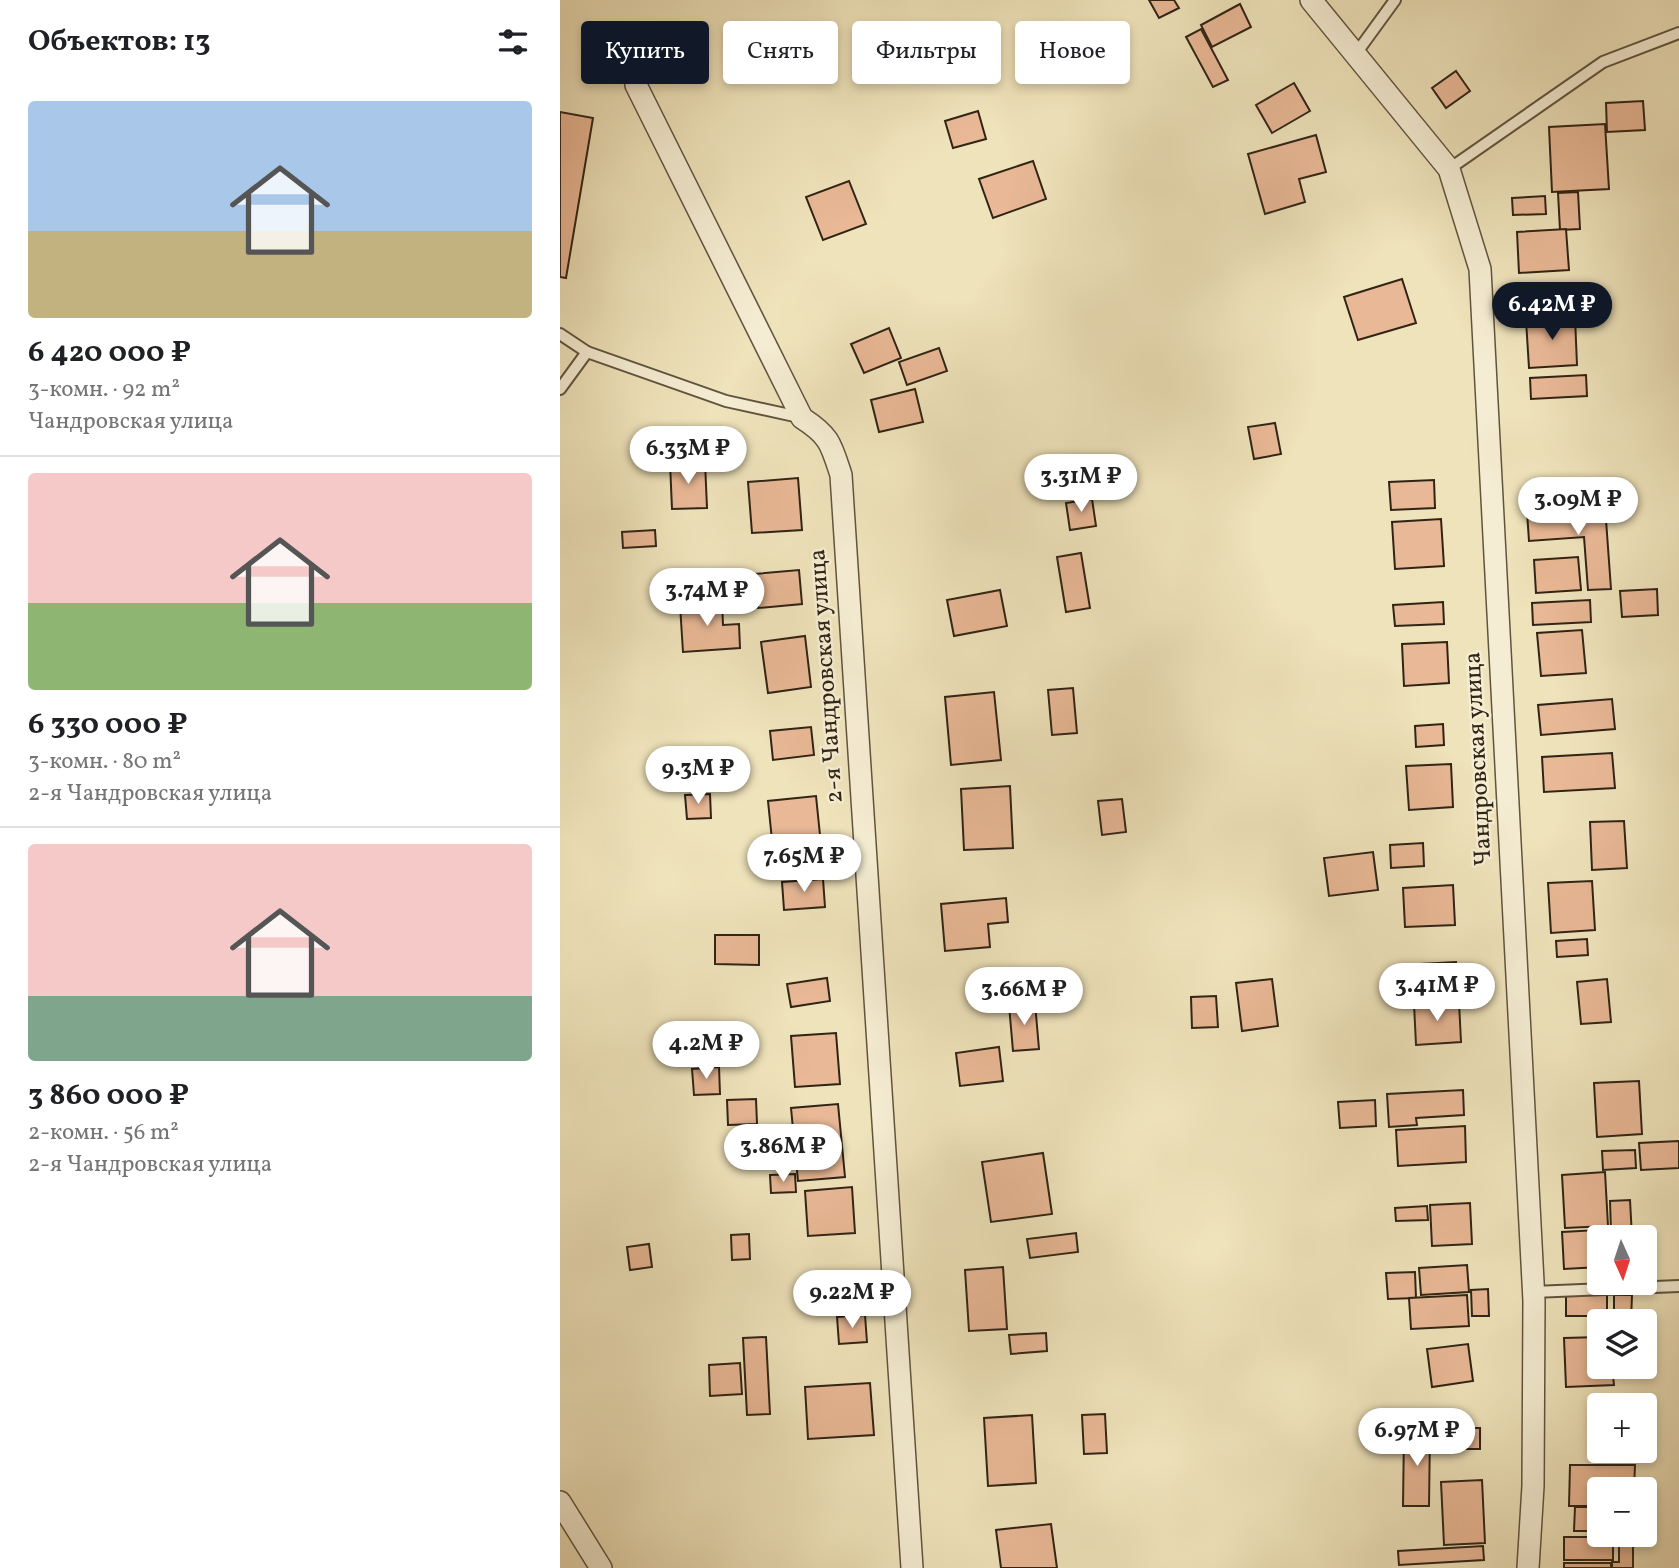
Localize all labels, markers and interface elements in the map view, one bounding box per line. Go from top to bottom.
text: Объектов: 13 [28,21,211,63]
chip: Купить [581,21,709,84]
chip: Снять [723,21,838,84]
chip: Фильтры [852,21,1001,84]
chip: Новое [1015,21,1130,84]
icon: filters [494,23,532,61]
icon: home [217,147,343,273]
pin: 6.42M ₽ [1487,282,1617,342]
text: 6.42M ₽ [1508,289,1596,321]
text: 6 420 000 ₽ [28,332,191,374]
text: 3-комн. · 92 m² [28,374,180,406]
text: Чандровская улица [28,406,234,438]
pin: 6.33M ₽ [623,426,753,486]
text: 6.33M ₽ [646,433,730,465]
pin: 3.31M ₽ [1016,454,1146,514]
text: 3.31M ₽ [1040,461,1122,493]
pin: 3.09M ₽ [1513,477,1643,537]
text: 3.09M ₽ [1534,484,1622,516]
icon: home [217,519,343,645]
street label: 2-я Чандровская улица [801,548,853,804]
pin: 3.74M ₽ [642,568,772,628]
text: 3.74M ₽ [665,575,749,607]
street label: Чандровская улица [1456,651,1502,867]
text: 6 330 000 ₽ [28,704,188,746]
text: 3-комн. · 80 m² [28,746,181,778]
pin: 9.3M ₽ [641,746,755,806]
text: 9.3M ₽ [661,753,735,785]
text: 2-я Чандровская улица [28,778,272,810]
pin: 7.65M ₽ [739,834,869,894]
text: 7.65M ₽ [763,841,845,873]
icon: home [217,890,343,1016]
pin: 3.41M ₽ [1372,964,1502,1023]
pin: 3.66M ₽ [959,968,1089,1027]
text: 3.41M ₽ [1395,970,1479,1002]
text: 3.66M ₽ [981,974,1067,1006]
pin: 4.2M ₽ [649,1021,763,1081]
text: 4.2M ₽ [668,1028,744,1060]
text: 3 860 000 ₽ [28,1075,189,1117]
text: 2-комн. · 56 m² [28,1117,179,1149]
pin: 3.86M ₽ [718,1124,848,1184]
text: 3.86M ₽ [740,1131,826,1163]
text: 2-я Чандровская улица [28,1149,272,1181]
north arrow [1587,1225,1657,1295]
map controls [1587,1225,1657,1547]
pin: 9.22M ₽ [787,1270,917,1330]
text: 9.22M ₽ [809,1277,895,1309]
button: layers [1587,1309,1657,1379]
button: + [1587,1393,1657,1463]
pin: 6.97M ₽ [1352,1408,1482,1468]
text: 6.97M ₽ [1374,1415,1460,1447]
button: − [1587,1477,1657,1547]

